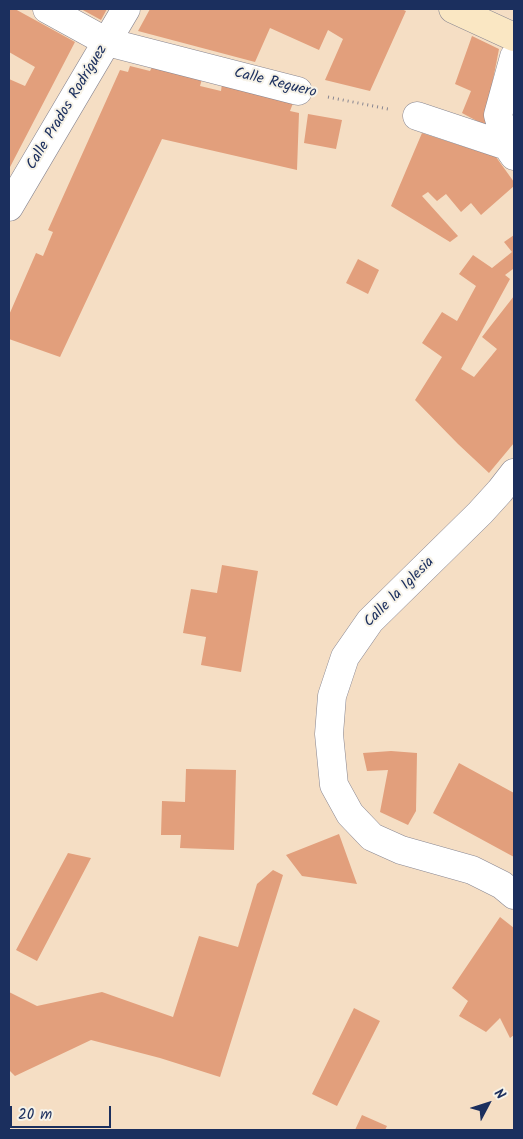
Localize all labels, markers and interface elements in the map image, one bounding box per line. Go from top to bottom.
street label: Calle Prados Rodríguez [24,42,112,174]
street label: Calle Reguero [232,65,318,103]
street label: Calle la Iglesia [361,554,439,632]
north arrow [463,1079,513,1129]
text: N [488,1084,511,1105]
scale bar [12,1096,114,1128]
text: 20 m [18,1103,52,1127]

